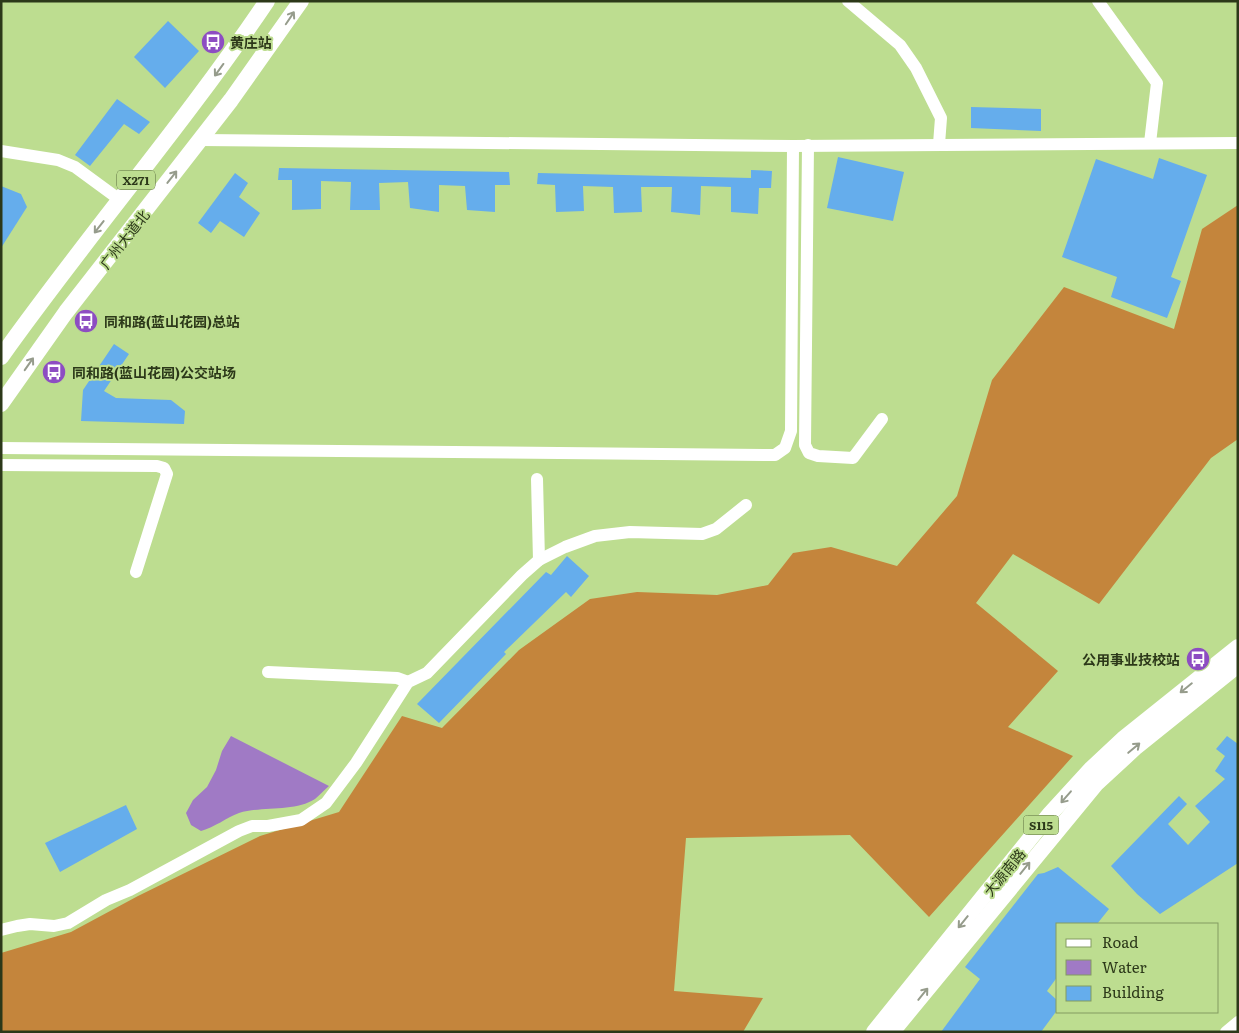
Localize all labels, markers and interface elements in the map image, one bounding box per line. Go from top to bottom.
one-way arrow [285,12,295,26]
bus stop icon: 黄庄站 [200,29,226,55]
place label: 黄庄站 [230,32,272,52]
one-way arrow [214,63,224,77]
road number: X271 [117,170,155,190]
one-way arrow [167,171,178,184]
street label: 广州大道北 [95,205,153,273]
one-way arrow [94,220,105,233]
bus stop icon: 同和路(蓝山花园)总站 [73,308,99,334]
place label: 同和路(蓝山花园)总站 [104,311,240,331]
one-way arrow [24,357,34,371]
bus stop icon: 同和路(蓝山花园)公交站场 [41,359,67,385]
place label: 同和路(蓝山花园)公交站场 [72,362,236,382]
bus stop icon: 公用事业技校站 [1185,646,1211,672]
place label: 公用事业技校站 [1082,649,1180,669]
one-way arrow [1180,683,1193,694]
one-way arrow [1128,742,1141,754]
one-way arrow [1060,790,1071,803]
road number: S115 [1024,816,1058,834]
street label: 大源南路 [979,844,1029,900]
one-way arrow [1020,862,1031,875]
one-way arrow [957,915,968,928]
legend [1056,923,1219,1013]
text: Road [1102,930,1138,953]
text: Water [1102,955,1147,978]
text: Building [1102,980,1164,1003]
one-way arrow [917,988,928,1001]

